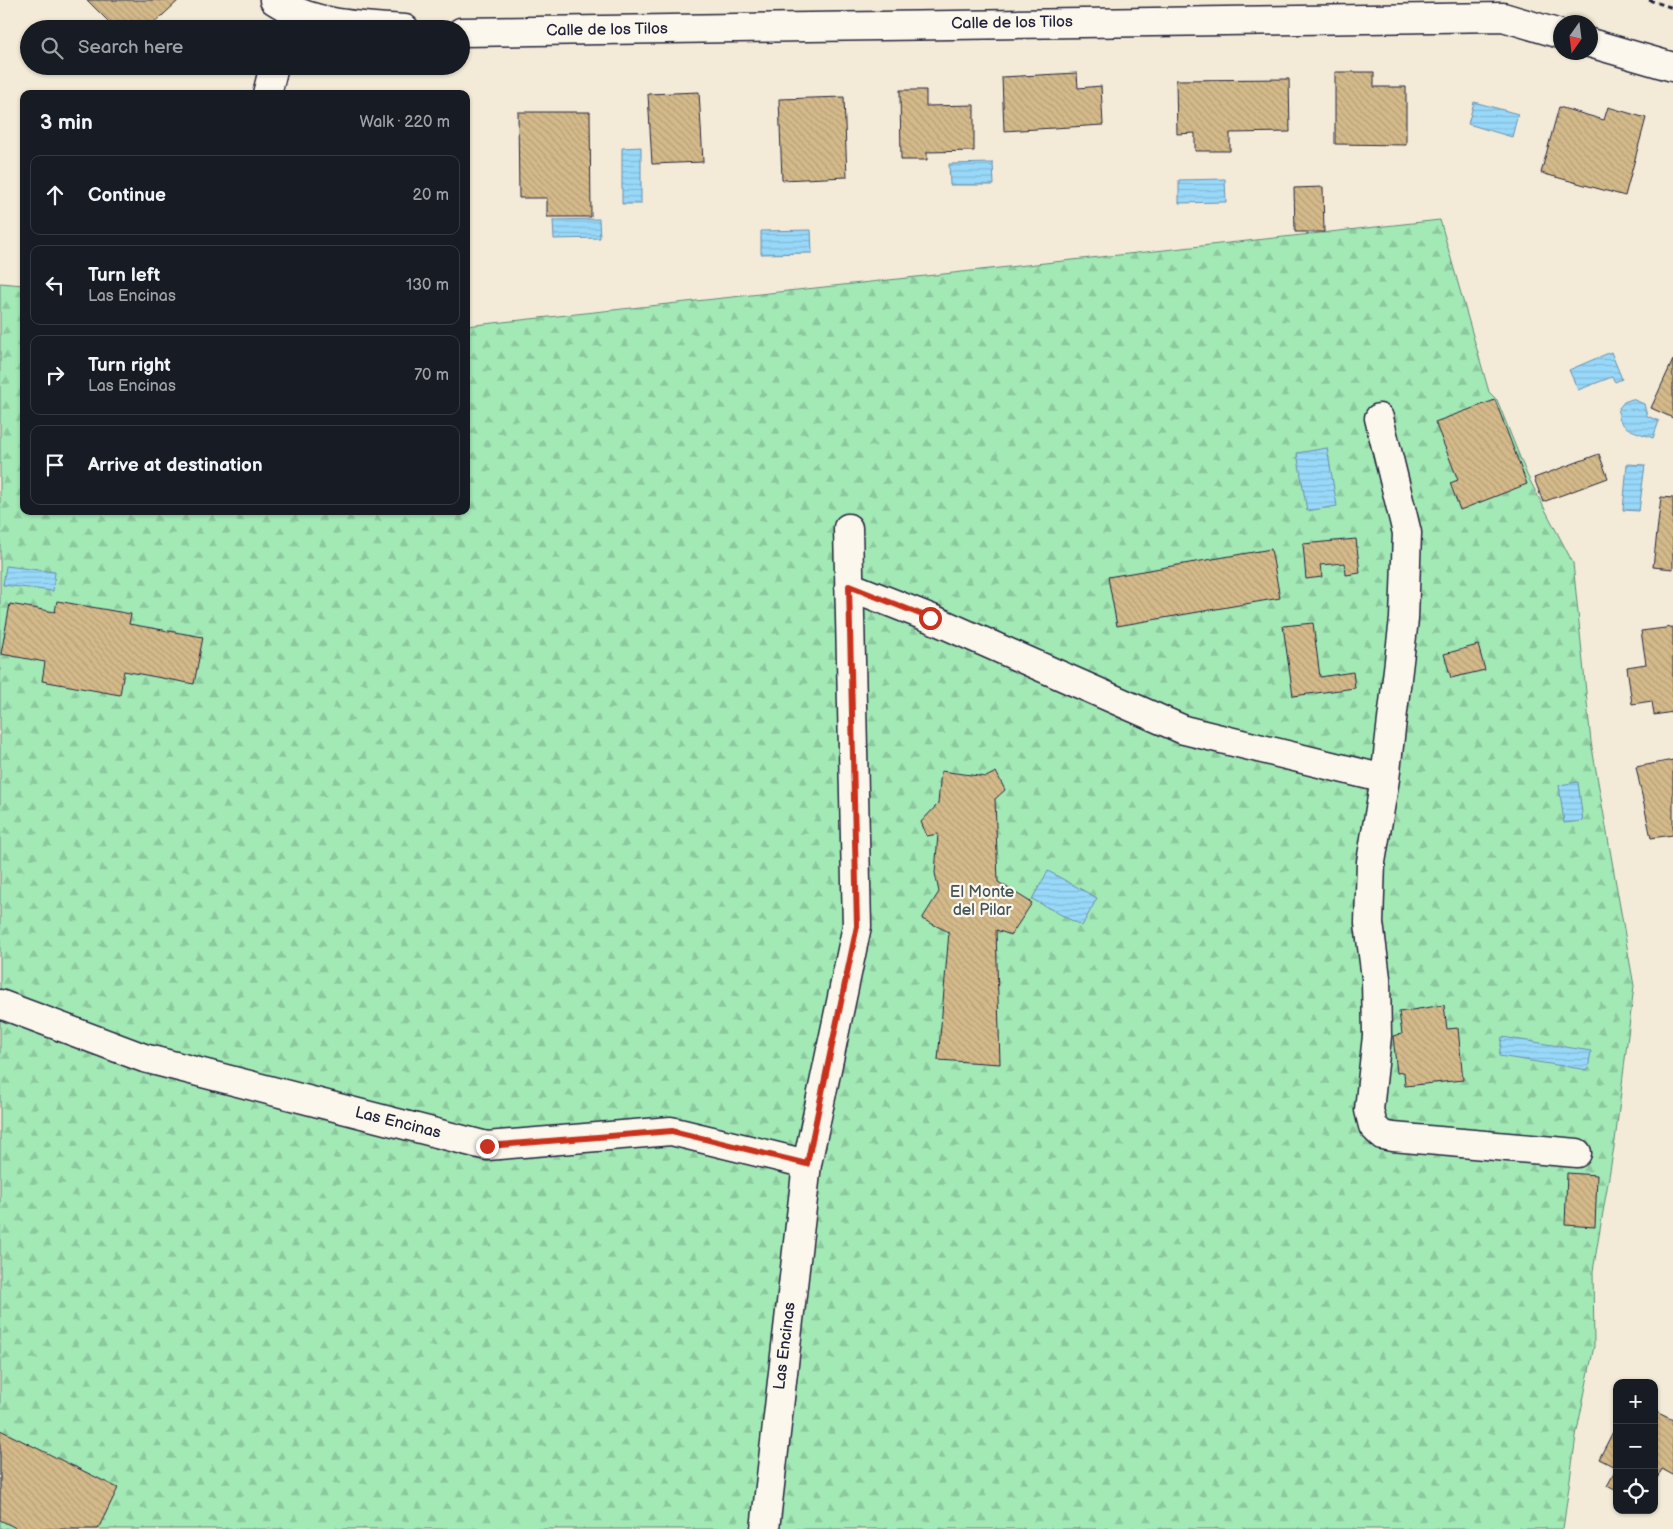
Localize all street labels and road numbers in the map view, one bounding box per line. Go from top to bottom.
street label: Calle de los Tilos [951,12,1073,34]
street label: Calle de los Tilos [546,19,668,41]
street label: Las Encinas [353,1103,443,1143]
street label: Las Encinas [770,1301,800,1391]

